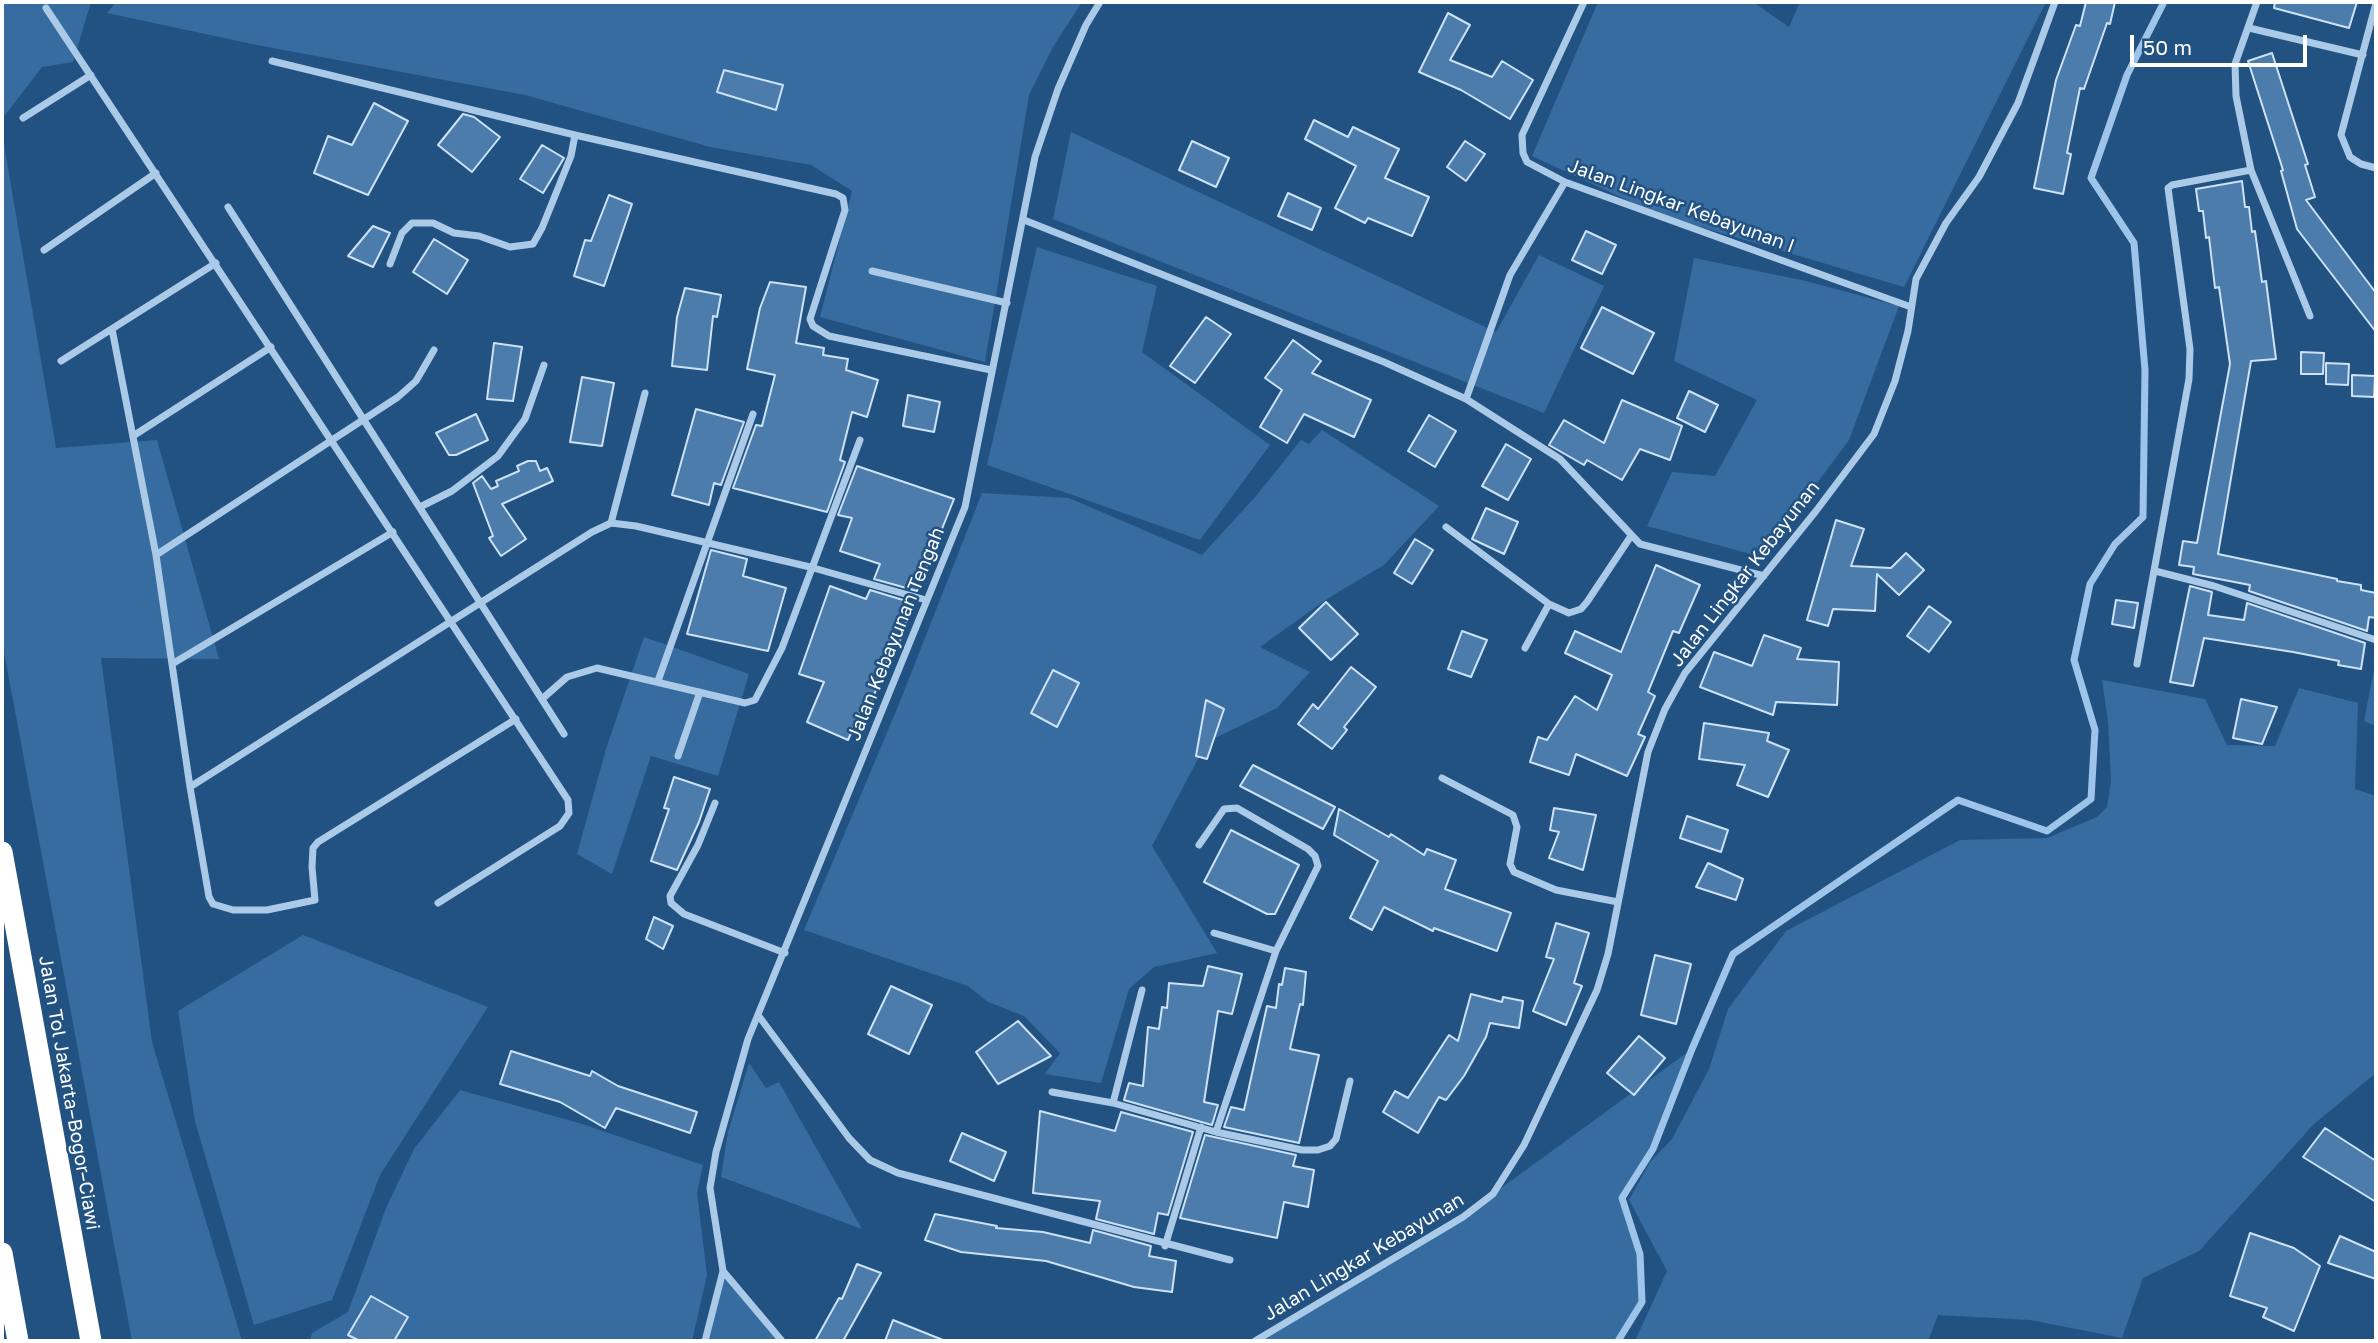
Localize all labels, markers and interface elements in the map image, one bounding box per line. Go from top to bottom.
scale bar [2133,21,2310,65]
text: 50 m [2143,34,2192,60]
street label: Jalan Lingkar Kebayunan I [1564,154,1798,258]
street label: Jalan Lingkar Kebayunan [1665,477,1825,671]
street label: Jalan Kebayunan Tengah [843,524,949,744]
street label: Jalan Tol Jakarta–Bogor–Ciawi [34,954,104,1232]
street label: Jalan Lingkar Kebayunan [1260,1188,1468,1326]

